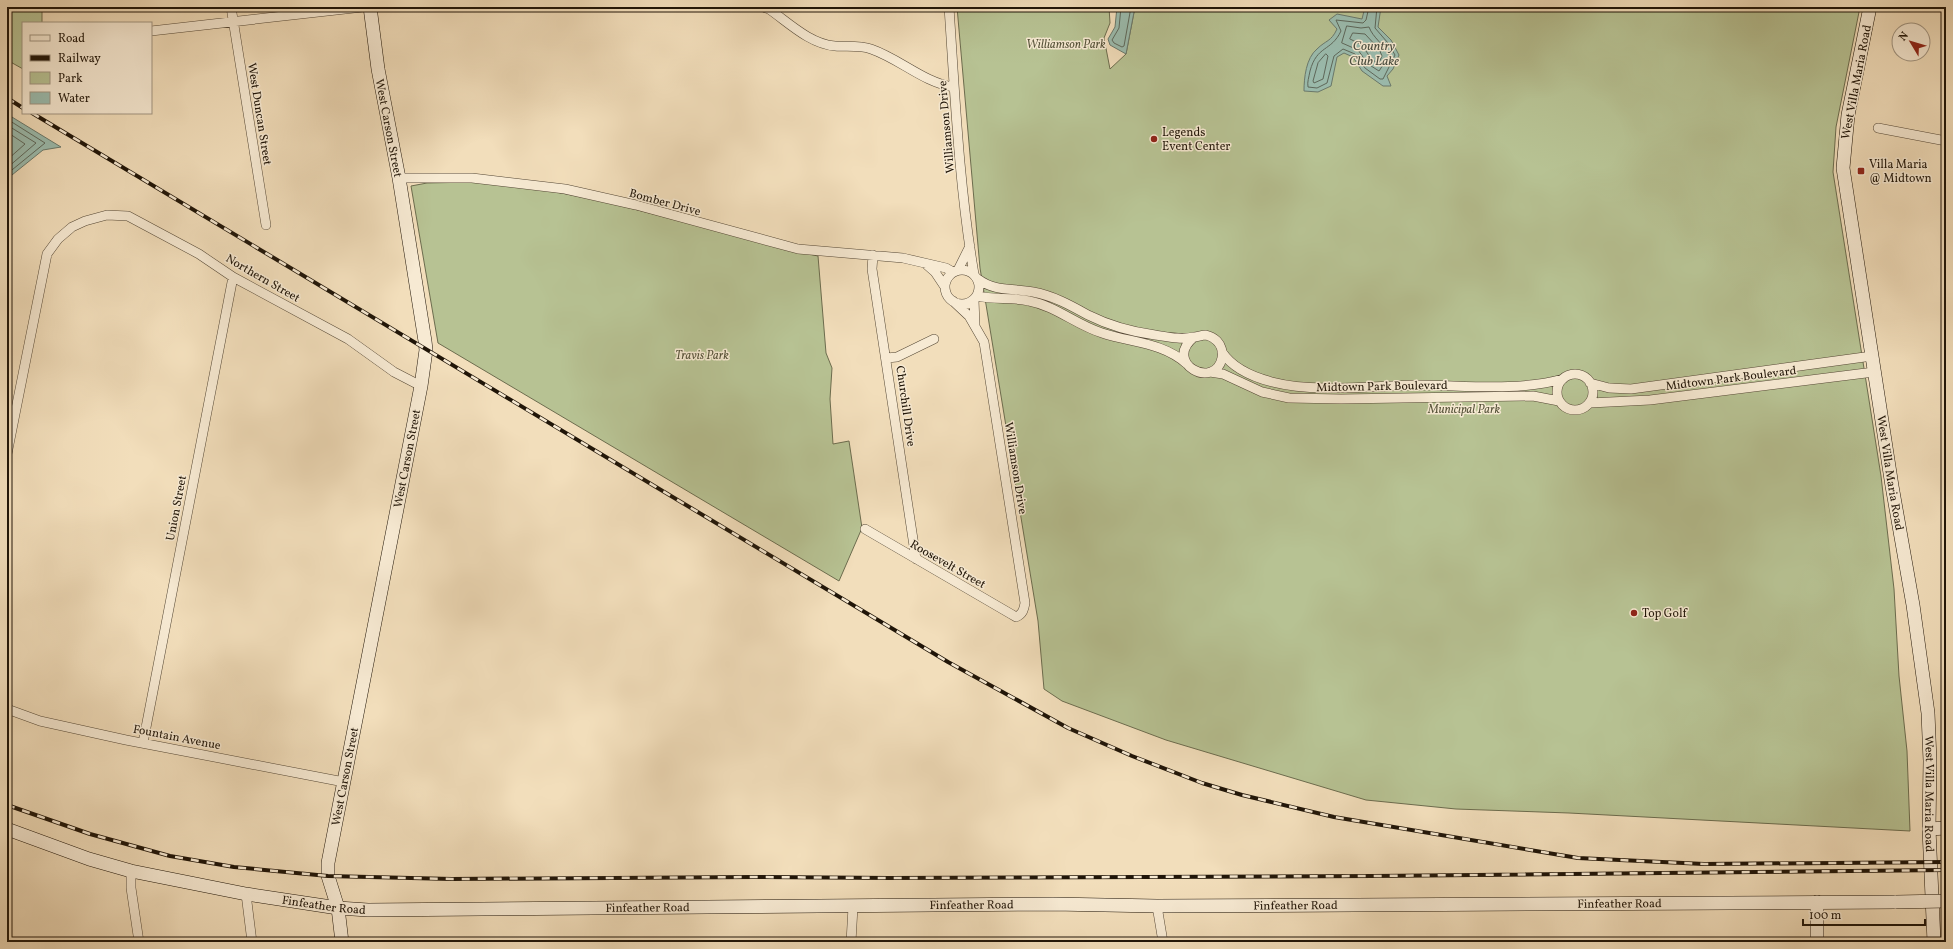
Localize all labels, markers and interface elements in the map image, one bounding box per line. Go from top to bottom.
legend [22,22,152,114]
north arrow [1891,22,1931,62]
street label: West Villa Maria Road [1838,23,1876,141]
text: N [1896,29,1913,45]
text: Road [58,31,85,47]
park label: Williamson Park [1026,37,1106,53]
water label: Country Club Lake [1349,38,1399,71]
text: Railway [58,51,101,67]
street label: West Duncan Street [243,62,275,167]
text: Park [58,71,83,87]
street label: West Carson Street [371,78,405,179]
street label: Williamson Drive [935,80,959,174]
text: Water [58,91,90,107]
place label: Legends Event Center [1162,125,1230,155]
marker: Legends Event Center [1149,134,1159,144]
place label: Villa Maria @ Midtown [1869,157,1932,187]
marker: Villa Maria @ Midtown [1856,166,1866,176]
street label: Bomber Drive [627,186,703,220]
street label: Northern Street [222,251,303,307]
park label: Travis Park [675,348,729,364]
street label: Midtown Park Boulevard [1665,363,1798,395]
street label: Churchill Drive [891,365,919,448]
street label: Midtown Park Boulevard [1316,378,1448,396]
park label: Municipal Park [1427,402,1500,418]
street label: West Carson Street [390,408,425,509]
street label: West Villa Maria Road [1872,414,1907,532]
street label: Williamson Drive [1000,421,1030,516]
street label: Union Street [163,474,191,542]
street label: Roosevelt Street [907,537,988,593]
place label: Top Golf [1642,606,1688,622]
marker: Top Golf [1629,608,1639,618]
street label: Fountain Avenue [132,722,222,754]
street label: West Carson Street [328,726,363,827]
street label: West Villa Maria Road [1920,735,1937,853]
street label: Finfeather Road [281,893,367,919]
street label: Finfeather Road [1577,896,1662,913]
street label: Finfeather Road [929,897,1014,914]
street label: Finfeather Road [1253,898,1338,914]
street label: Finfeather Road [605,900,690,917]
scale bar [1803,901,1925,927]
text: 100 m [1809,908,1842,924]

